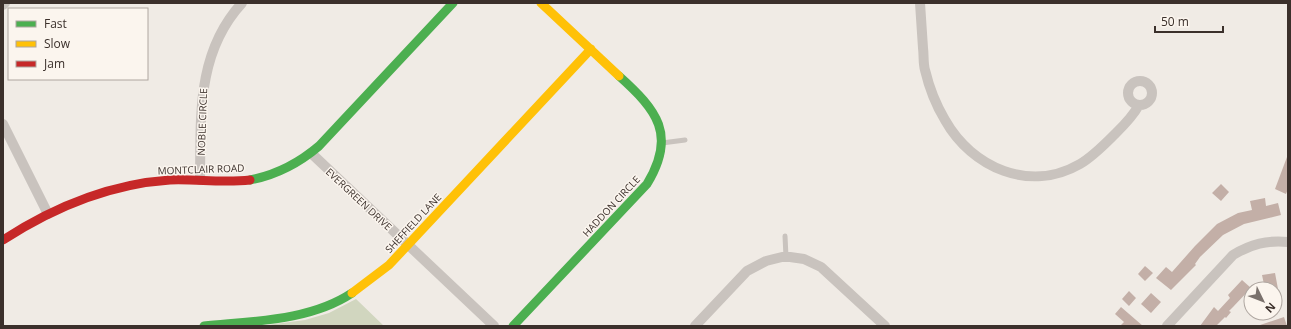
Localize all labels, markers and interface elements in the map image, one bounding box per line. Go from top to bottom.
legend [8,8,148,80]
scale bar [1155,8,1223,34]
text: 50 m [1161,13,1189,30]
text: Fast [44,15,67,32]
text: Slow [44,35,71,52]
text: Jam [43,55,65,72]
street label: NOBLE CIRCLE [194,88,210,156]
street label: MONTCLAIR ROAD [157,160,245,178]
street label: EVERGREEN DRIVE [323,165,395,233]
street label: HADDON CIRCLE [579,173,643,239]
street label: SHEFFIELD LANE [382,190,444,256]
north arrow [1243,281,1283,321]
text: N [1262,300,1279,317]

